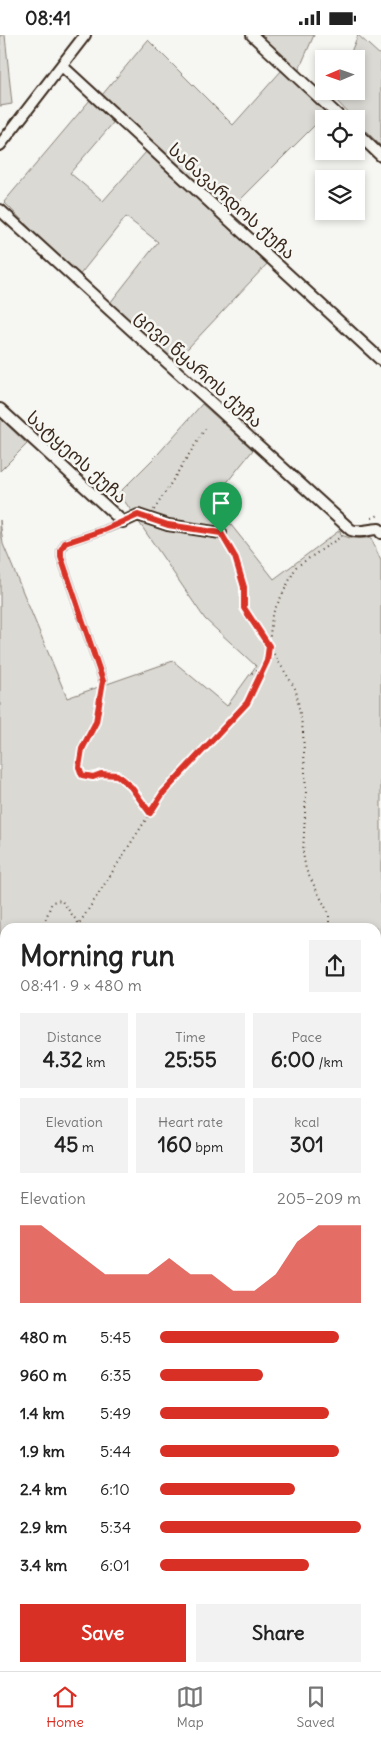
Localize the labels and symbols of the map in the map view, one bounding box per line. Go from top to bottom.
north arrow [315,50,365,100]
street label: სანავარდოს ქუჩა [164,138,300,264]
street label: ცივი წყაროს ქუჩა [130,305,268,433]
street label: სატყეოს ქუჩა [22,406,132,508]
pin [200,482,242,533]

